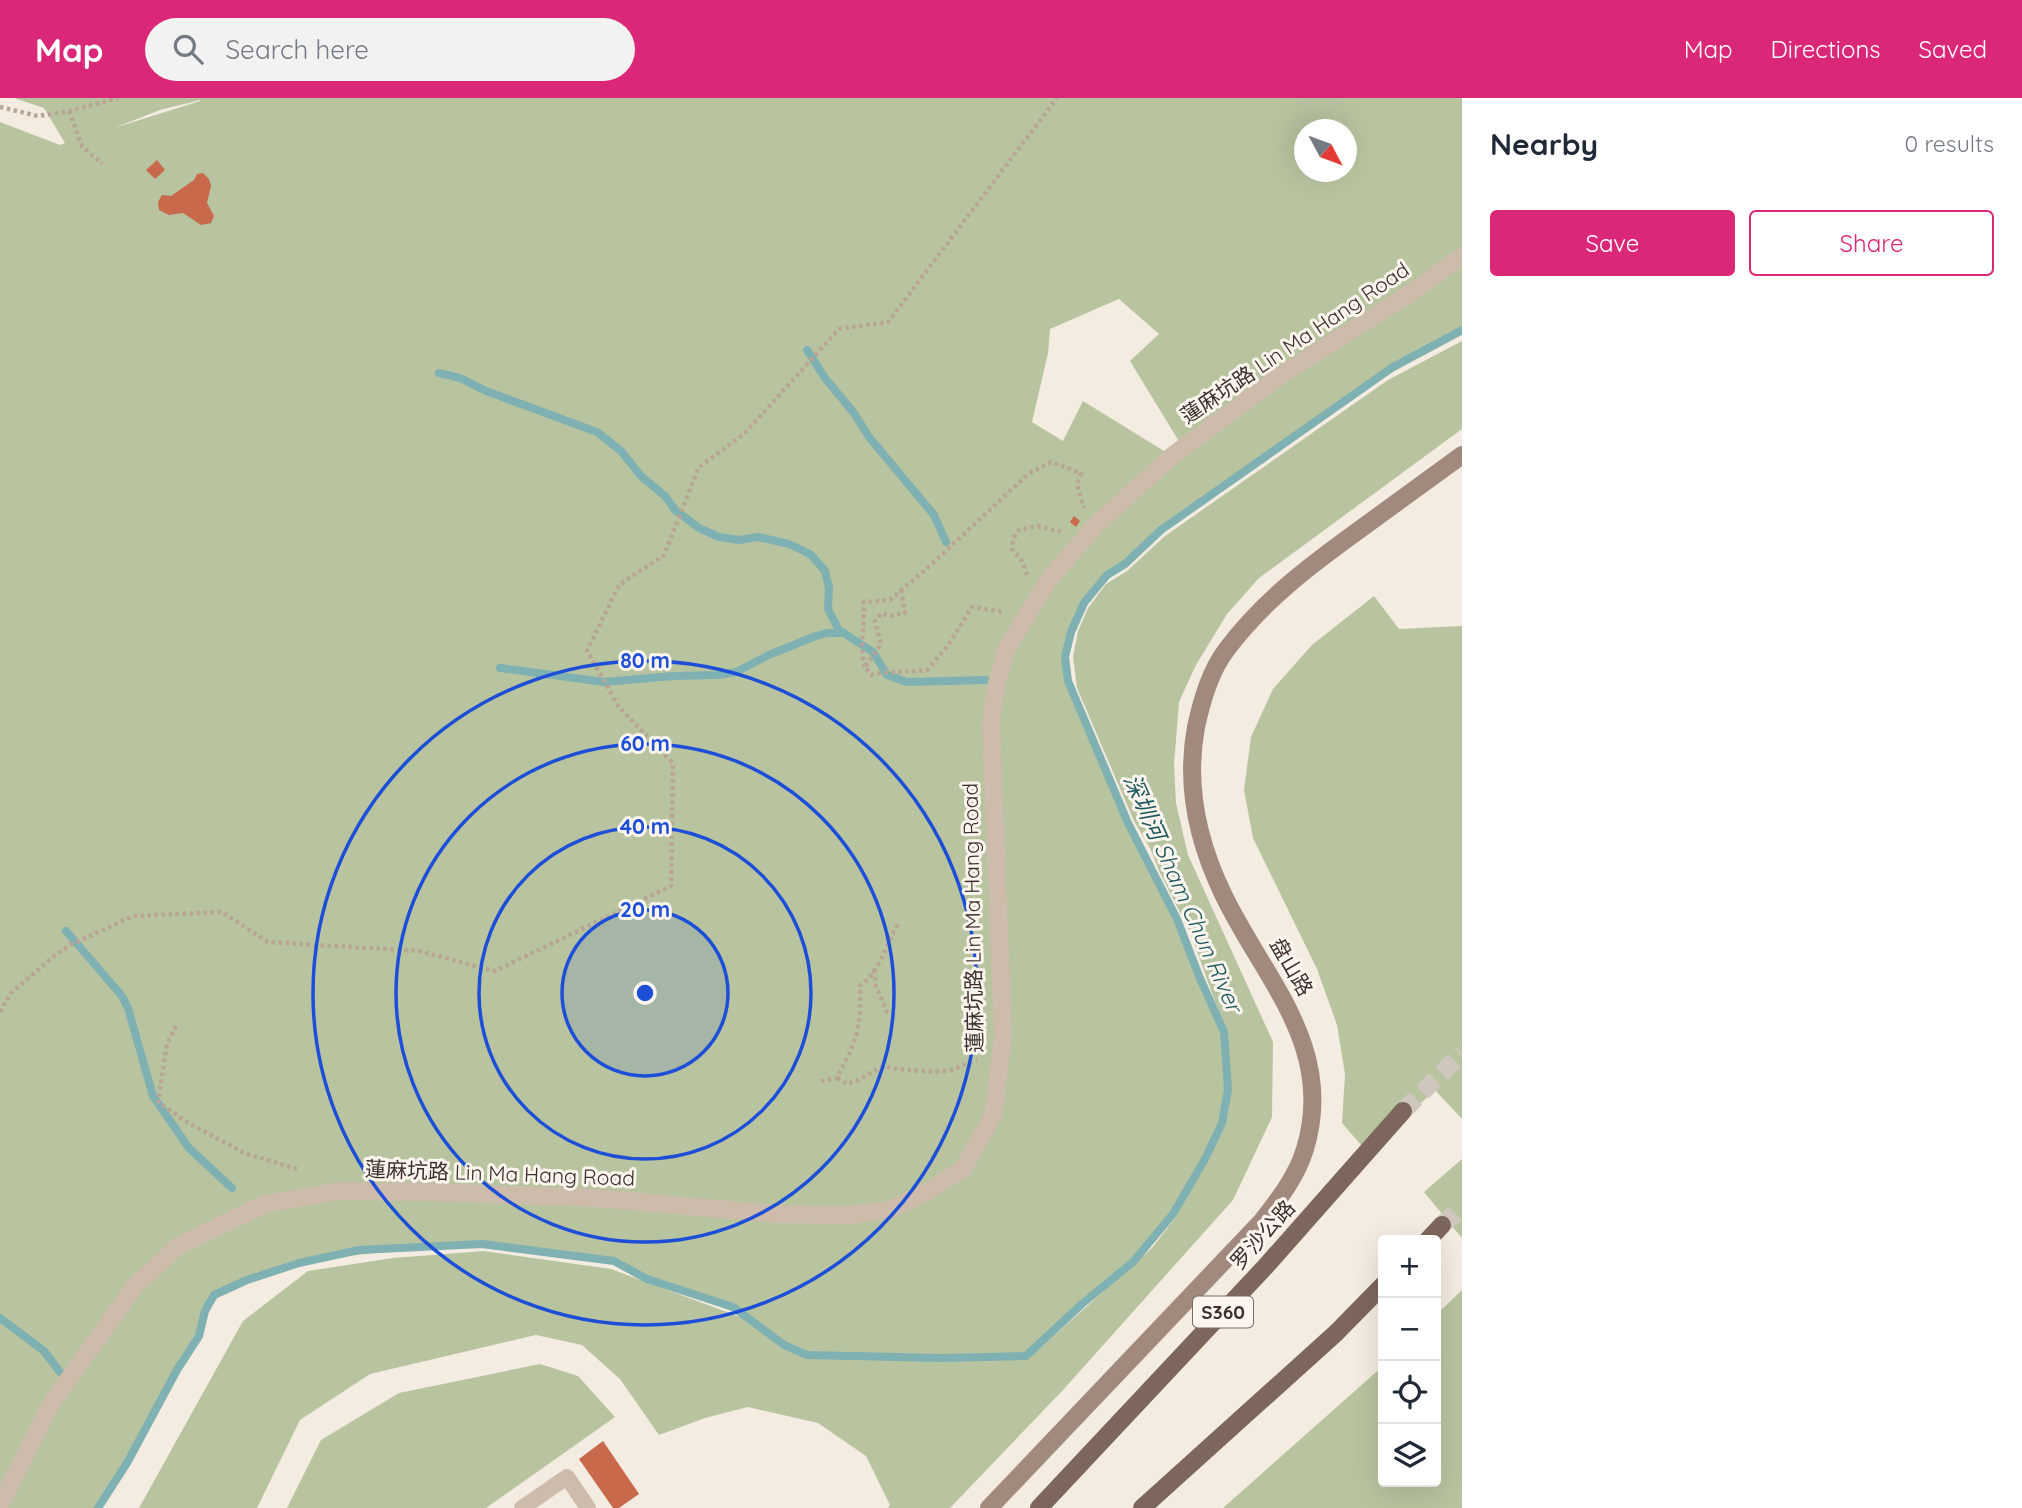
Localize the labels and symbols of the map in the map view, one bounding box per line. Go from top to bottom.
north arrow [1294,119,1357,182]
street label: 蓮麻坑路 Lin Ma Hang Road [1175,256,1414,428]
text: 80 m [620,647,670,673]
text: 60 m [620,730,670,756]
water label: 深圳河 Sham Chun River [1118,769,1250,1019]
street label: 蓮麻坑路 Lin Ma Hang Road [957,783,987,1053]
text: 40 m [620,813,670,839]
text: 20 m [620,896,670,922]
street label: 盘山路 [1265,933,1319,1000]
centre of rings [633,981,657,1005]
street label: 蓮麻坑路 Lin Ma Hang Road [365,1155,635,1191]
street label: 罗沙公路 [1224,1194,1300,1274]
road number: S360 [1193,1296,1253,1328]

